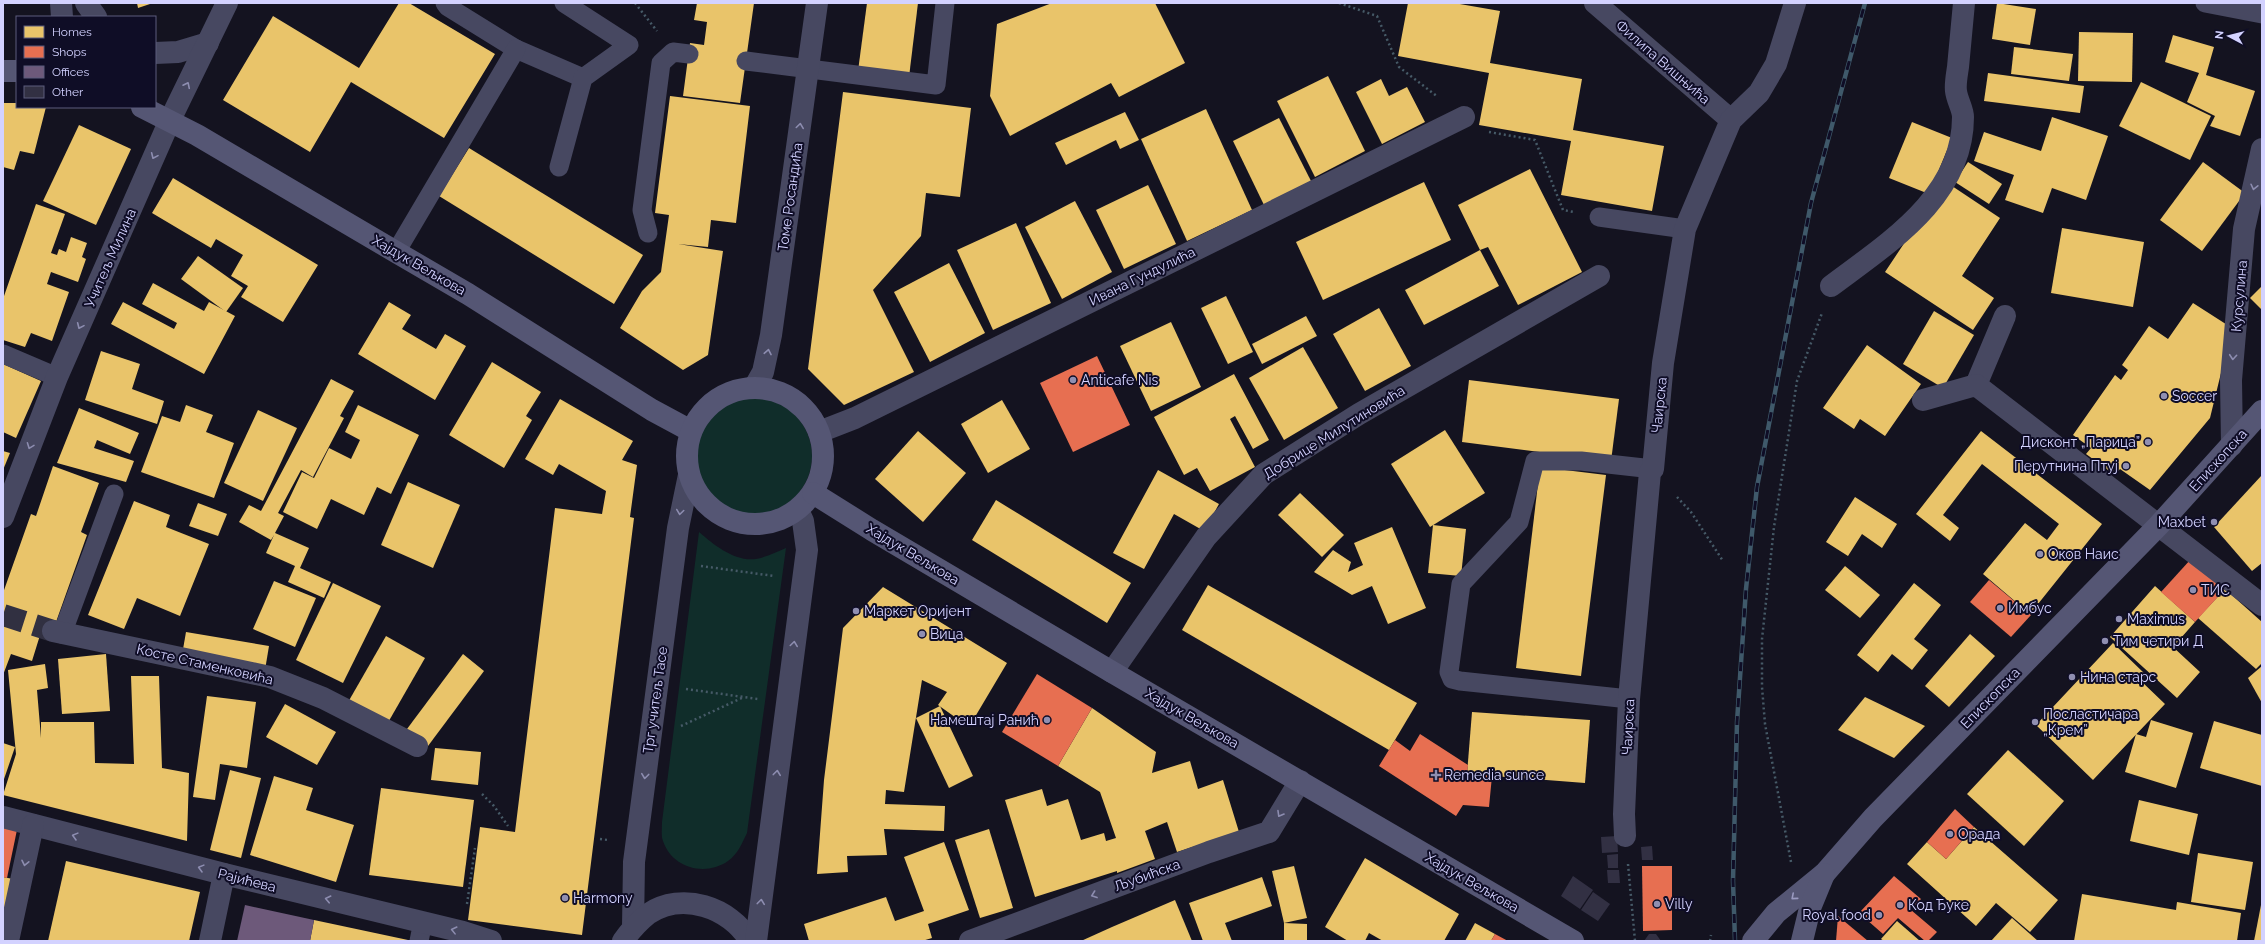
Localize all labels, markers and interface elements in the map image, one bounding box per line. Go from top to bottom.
legend [16,16,156,108]
north arrow [2209,16,2249,56]
street label: Филипа Вишњића [1613,17,1713,107]
text: Homes [52,25,92,39]
text: N [2213,30,2227,40]
text: Shops [52,45,87,59]
text: Offices [52,65,89,79]
one-way arrow [182,82,190,89]
text: Other [52,85,84,99]
one-way arrow [795,123,804,129]
street label: Томе Росандића [774,142,806,252]
one-way arrow [151,151,159,159]
one-way arrow [2250,184,2258,190]
street label: Учитељ Милина [81,206,139,310]
street label: Хајдук Вељкова [369,232,469,298]
street label: Ивана Гундулића [1086,243,1198,309]
street label: Курсулина [2228,260,2250,332]
one-way arrow [76,323,84,330]
one-way arrow [764,349,772,355]
one-way arrow [2229,354,2238,360]
place label: Anticafe Nis [1081,372,1159,388]
marker: Anticafe Nis [1068,375,1078,385]
street label: Чаирска [1648,376,1670,434]
street label: Добрице Милутиновића [1260,382,1408,482]
place label: Soccer [2172,388,2217,404]
marker: Soccer [2159,391,2169,401]
street label: Епископска [2186,426,2250,494]
place label: Дисконт „Парица” [2021,434,2140,450]
marker: Дисконт „Парица” [2143,437,2153,447]
one-way arrow [27,443,35,450]
place label: Перутнина Птуј [2014,458,2118,474]
marker: Перутнина Птуј [2121,461,2131,471]
one-way arrow [676,509,685,516]
place label: Maxbet [2158,514,2206,530]
marker: Maxbet [2209,517,2219,527]
street label: Хајдук Вељкова [864,520,962,588]
place label: Оков Наис [2048,546,2119,562]
marker: Оков Наис [2035,549,2045,559]
place label: ТИС [2201,582,2230,598]
marker: ТИС [2188,585,2198,595]
place label: Имбус [2008,600,2052,616]
place label: Маркет Оријент [864,603,972,619]
marker: Имбус [1995,603,2005,613]
marker: Маркет Оријент [851,606,861,616]
place label: Maximus [2127,611,2185,627]
marker: Maximus [2114,614,2124,624]
place label: Вица [930,626,963,642]
marker: Вица [917,629,927,639]
place label: Тим четири Д [2113,633,2203,649]
marker: Тим четири Д [2100,636,2110,646]
street label: Косте Стаменковића [135,640,275,688]
one-way arrow [789,641,798,647]
street label: Трг учитељ Тасе [640,646,670,754]
street label: Епископска [1957,664,2023,732]
place label: Нина старс [2080,669,2157,685]
marker: Нина старс [2067,672,2077,682]
street label: Хајдук Вељкова [1142,685,1242,751]
street label: Чаирска [1619,699,1637,755]
place label: Посластичара „Крем” [2043,706,2138,738]
place label: Намештај Ранић [930,712,1039,728]
marker: Намештај Ранић [1042,715,1052,725]
marker: Посластичара „Крем” [2030,717,2040,727]
place label: Remedia sunce [1444,767,1544,783]
one-way arrow [772,770,781,776]
marker: Remedia sunce [1431,770,1441,780]
one-way arrow [641,773,650,779]
one-way arrow [1277,810,1284,817]
place label: Орада [1958,826,2000,842]
marker: Орада [1945,829,1955,839]
one-way arrow [72,832,79,840]
street label: Хајдук Вељкова [1422,849,1522,915]
street label: Љубићска [1112,856,1182,894]
one-way arrow [22,860,30,866]
one-way arrow [198,865,204,873]
street label: Рајићева [216,865,278,895]
place label: Harmony [573,890,633,906]
one-way arrow [1091,890,1098,898]
one-way arrow [1791,892,1799,900]
marker: Harmony [560,893,570,903]
one-way arrow [324,896,331,904]
place label: Villy [1665,896,1693,912]
place label: Код Ђуке [1908,897,1969,913]
one-way arrow [756,899,765,905]
marker: Villy [1652,899,1662,909]
marker: Код Ђуке [1895,900,1905,910]
place label: Royal food [1802,907,1871,923]
marker: Royal food [1874,910,1884,920]
one-way arrow [451,926,457,934]

